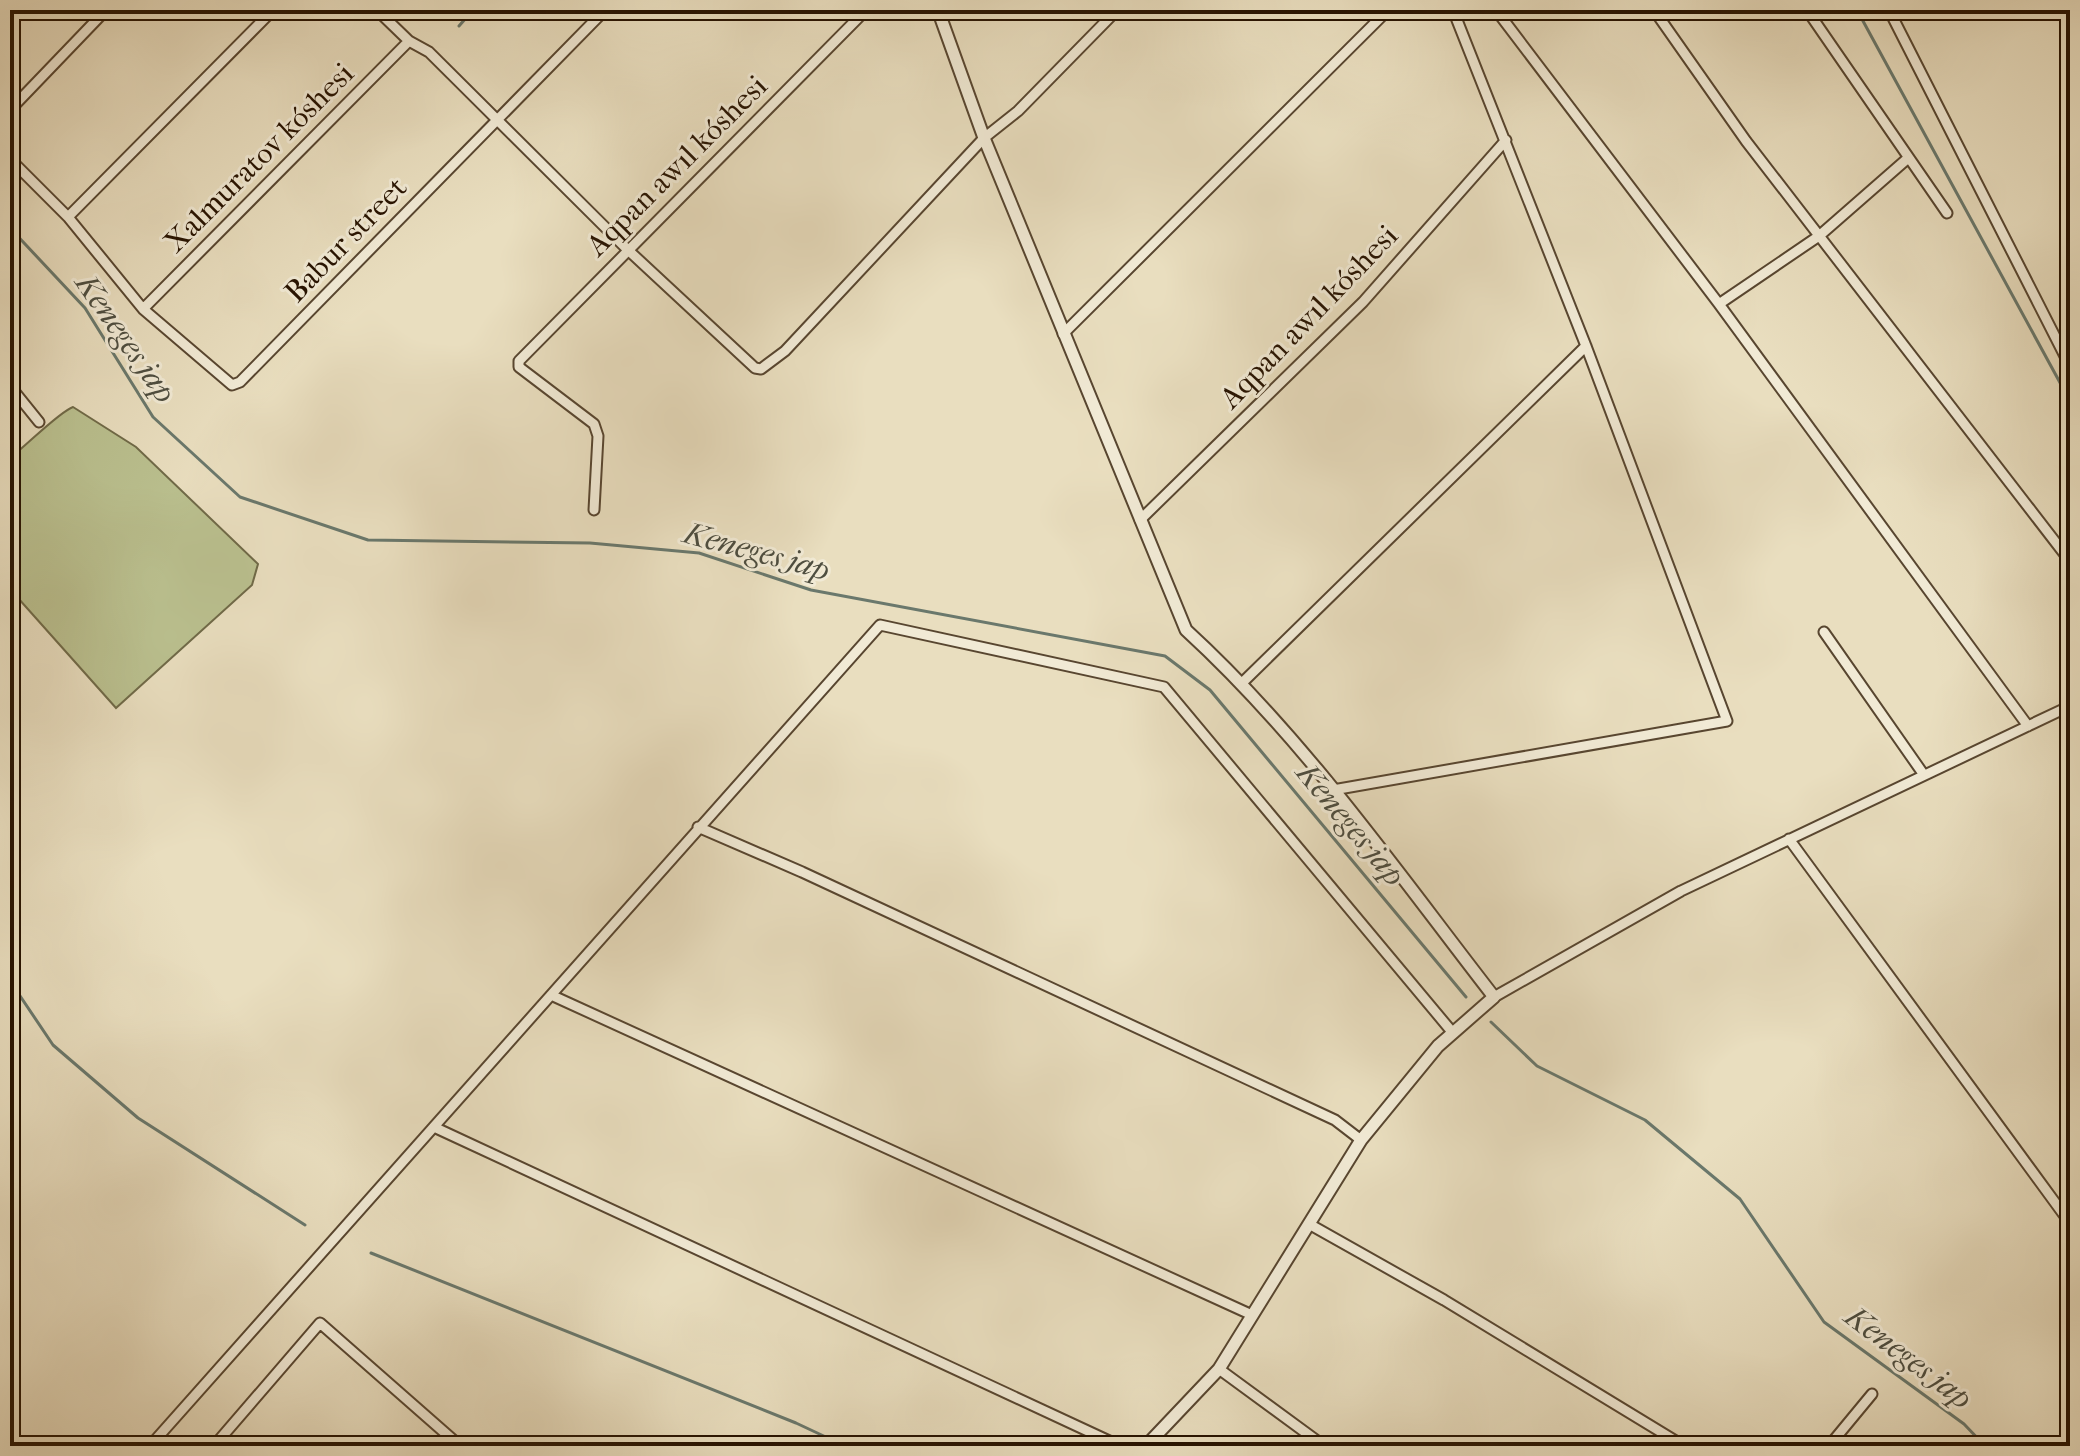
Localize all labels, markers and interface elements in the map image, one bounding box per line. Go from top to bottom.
street label: Xalmuratov kóshesi [157,56,361,260]
street label: Aqpan awıl kóshesi [579,68,775,264]
street label: Babur street [278,170,414,310]
street label: Aqpan awıl kóshesi [1212,218,1405,416]
water label: Keneges jap [67,264,184,410]
water label: Keneges jap [678,513,834,588]
water label: Keneges jap [1287,753,1413,893]
water label: Keneges jap [1837,1296,1980,1417]

